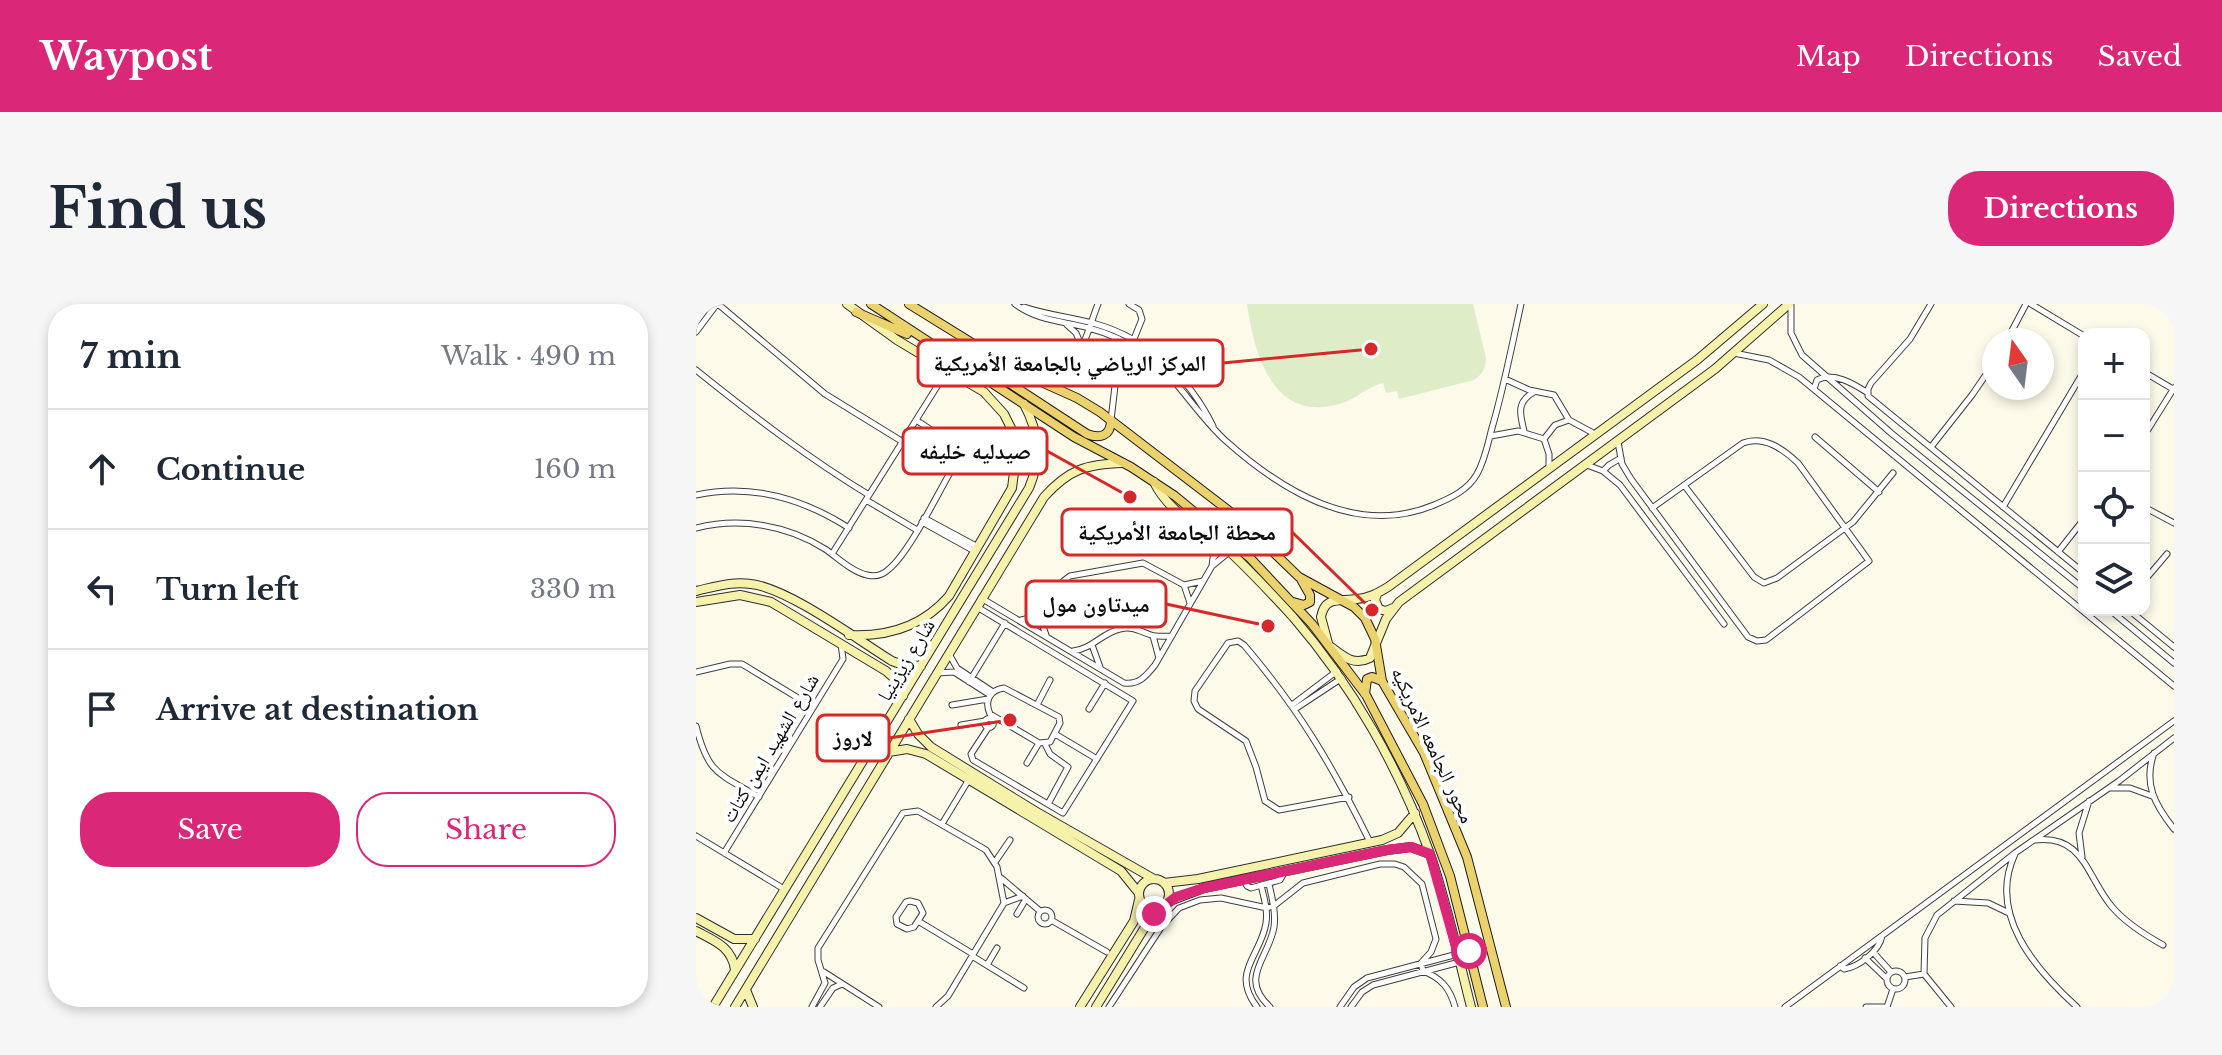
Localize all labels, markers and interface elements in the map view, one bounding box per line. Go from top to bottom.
text: Waypost [40,33,213,80]
text: Map [1796,39,1861,74]
text: Directions [1905,39,2054,74]
text: Saved [2098,39,2182,74]
button: Directions [1948,171,2174,246]
text: Find us [48,174,267,243]
north arrow [1982,328,2054,400]
map controls [2078,328,2150,616]
button: + [2078,328,2150,400]
text: 7 min [80,335,181,377]
text: Walk · 490 m [441,340,616,372]
callout: المركز الرياضي بالجامعة الأمريكية [918,340,1223,386]
text: المركز الرياضي بالجامعة الأمريكية [934,350,1206,380]
button: − [2078,400,2150,472]
callout: صيدليه خليفه [903,428,1047,474]
text: صيدليه خليفه [919,438,1031,465]
icon: ahead [80,447,124,491]
text: Continue [156,451,305,488]
text: 160 m [534,453,616,485]
button: locate [2078,472,2150,544]
callout: محطة الجامعة الأمريكية [1062,509,1292,555]
text: محطة الجامعة الأمريكية [1078,519,1276,546]
button: layers [2078,544,2150,616]
icon: left [80,567,124,611]
text: Turn left [156,571,299,608]
text: 330 m [530,573,616,605]
callout: ميدتاون مول [1026,581,1166,627]
text: ميدتاون مول [1042,591,1150,618]
street label: شارع زيزينيا [872,615,941,706]
street label: محور الجامعه الامريكيه [1386,663,1480,827]
street label: شارع الشهيد ايمن كتات [716,669,825,827]
icon: arrive [80,687,124,731]
text: Arrive at destination [156,691,479,728]
callout: لاروز [817,715,889,761]
text: لاروز [832,725,873,752]
button: Save [80,792,340,867]
button: Share [356,792,616,867]
route end [1136,896,1172,932]
route start [1451,933,1487,969]

